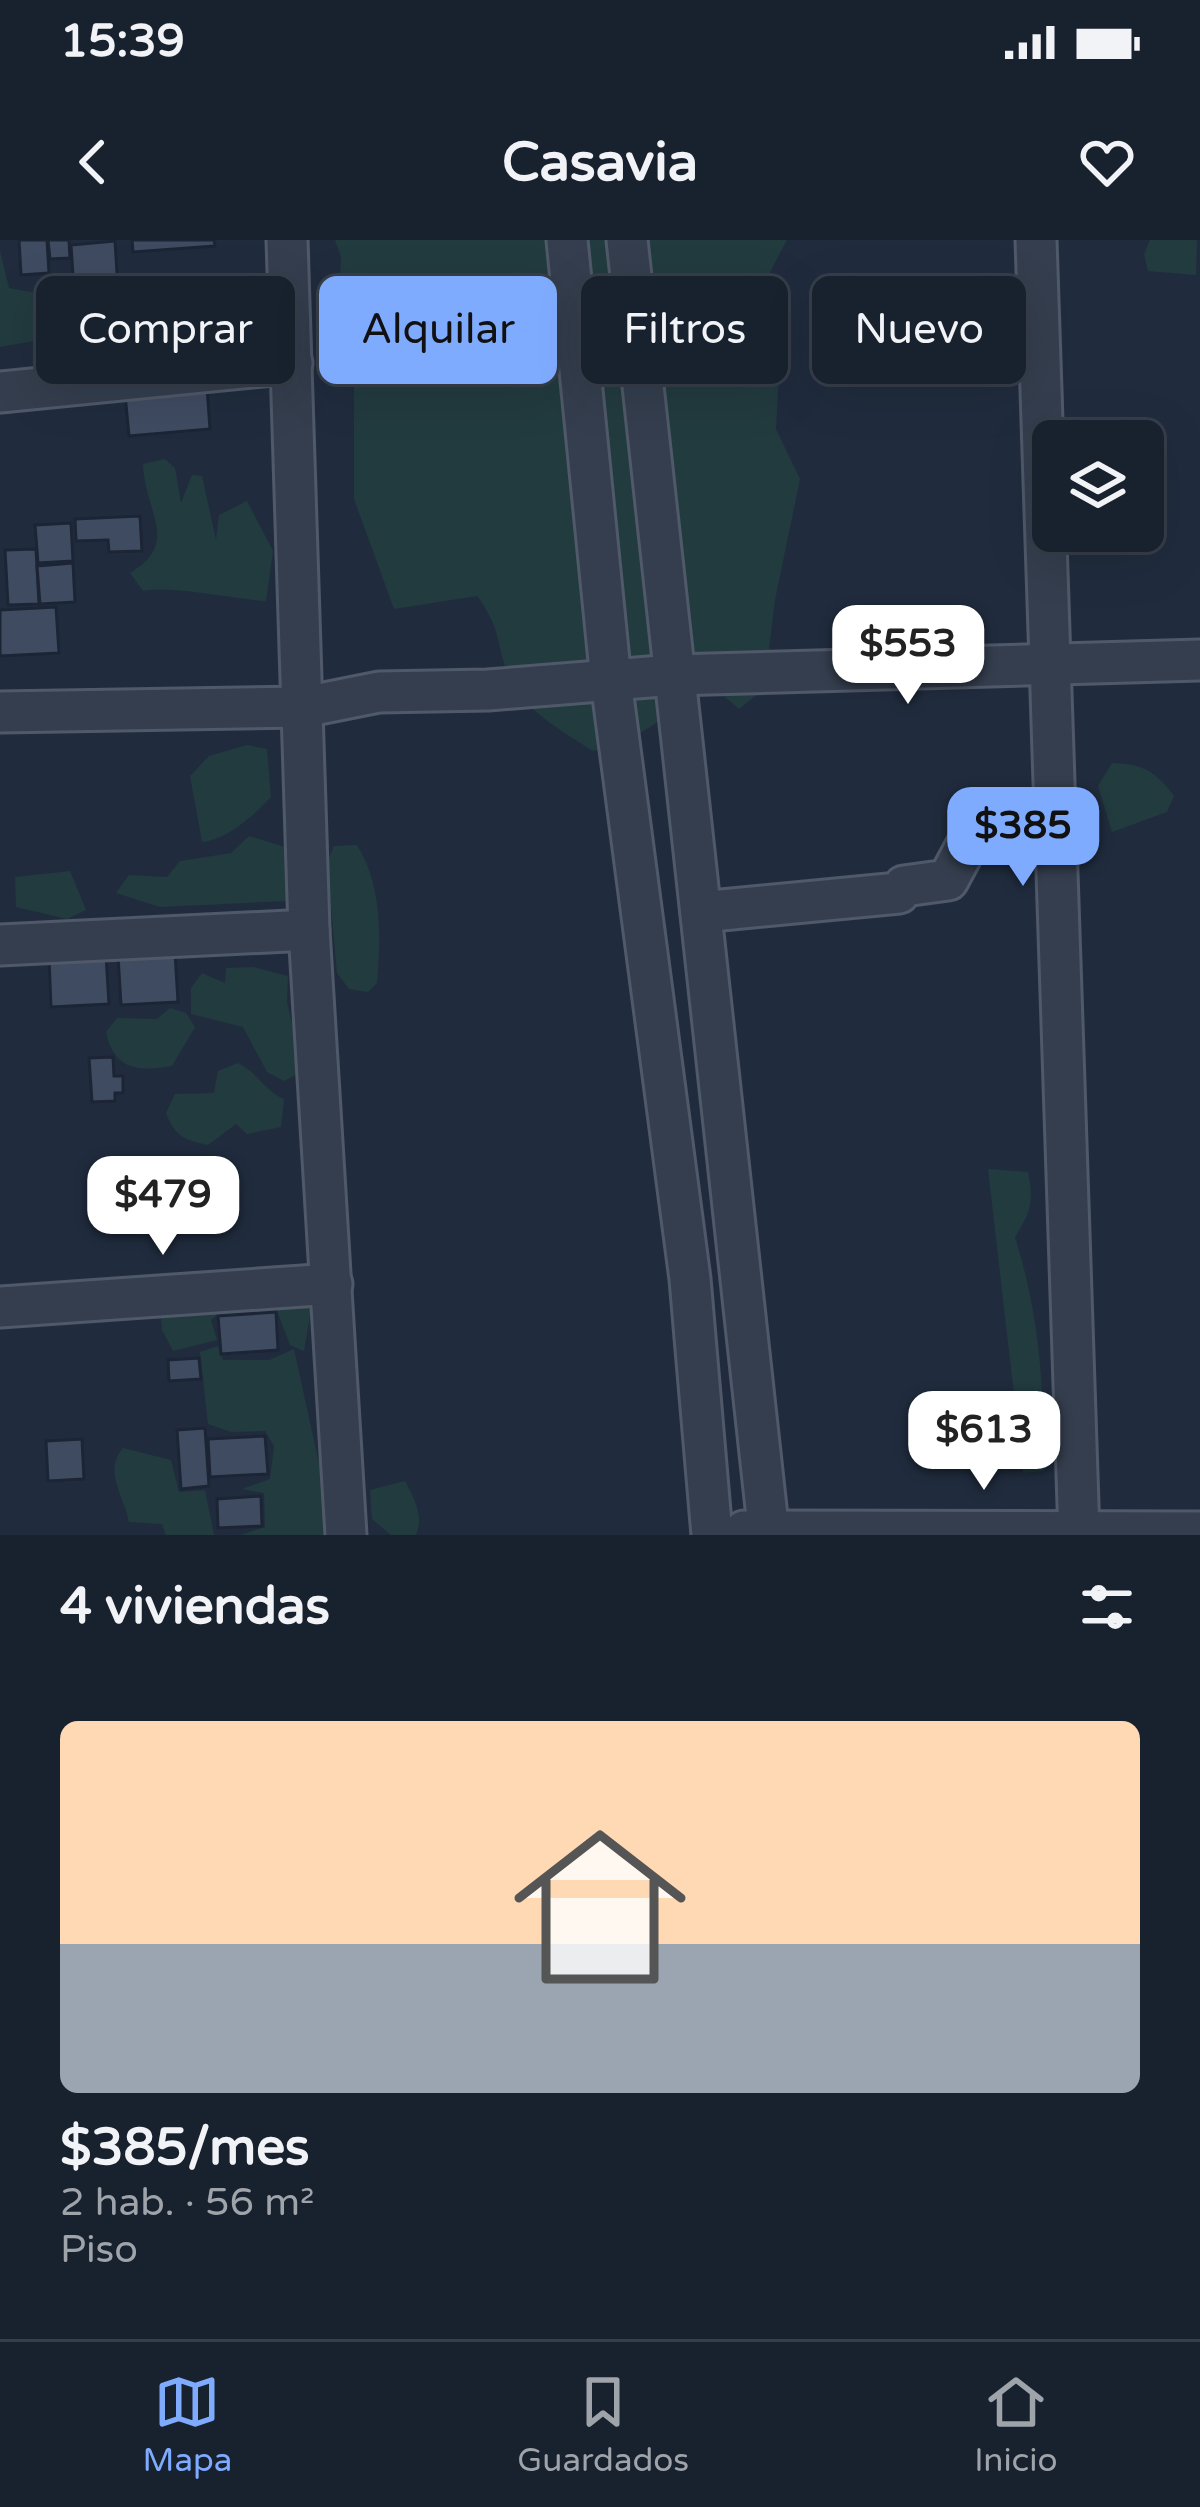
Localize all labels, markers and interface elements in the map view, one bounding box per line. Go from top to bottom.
text: 15:39 [60,15,185,69]
icon: back [60,129,126,195]
icon: heart [1074,129,1140,195]
text: Casavia [502,130,698,195]
chip: Comprar [36,276,295,384]
chip: Alquilar [319,276,557,384]
chip: Filtros [581,276,788,384]
chip: Nuevo [812,276,1026,384]
map controls [1032,420,1164,552]
button: layers [1032,420,1164,552]
pin: $553 [837,605,979,707]
text: $553 [859,620,957,667]
pin: $385 [952,787,1094,889]
text: $385 [974,802,1072,849]
pin: $479 [92,1156,234,1258]
text: $479 [114,1171,212,1218]
pin: $613 [913,1391,1055,1493]
text: $613 [935,1406,1033,1453]
icon: filters [1074,1574,1140,1640]
text: 4 viviendas [60,1576,330,1638]
icon: home [492,1799,708,2015]
text: $385/mes [60,2117,310,2179]
text: 2 hab. · 56 m² [60,2179,314,2226]
text: Piso [60,2226,138,2273]
tab: Mapa [143,2369,232,2480]
tab: Guardados [517,2369,689,2480]
tab: Inicio [974,2369,1057,2480]

